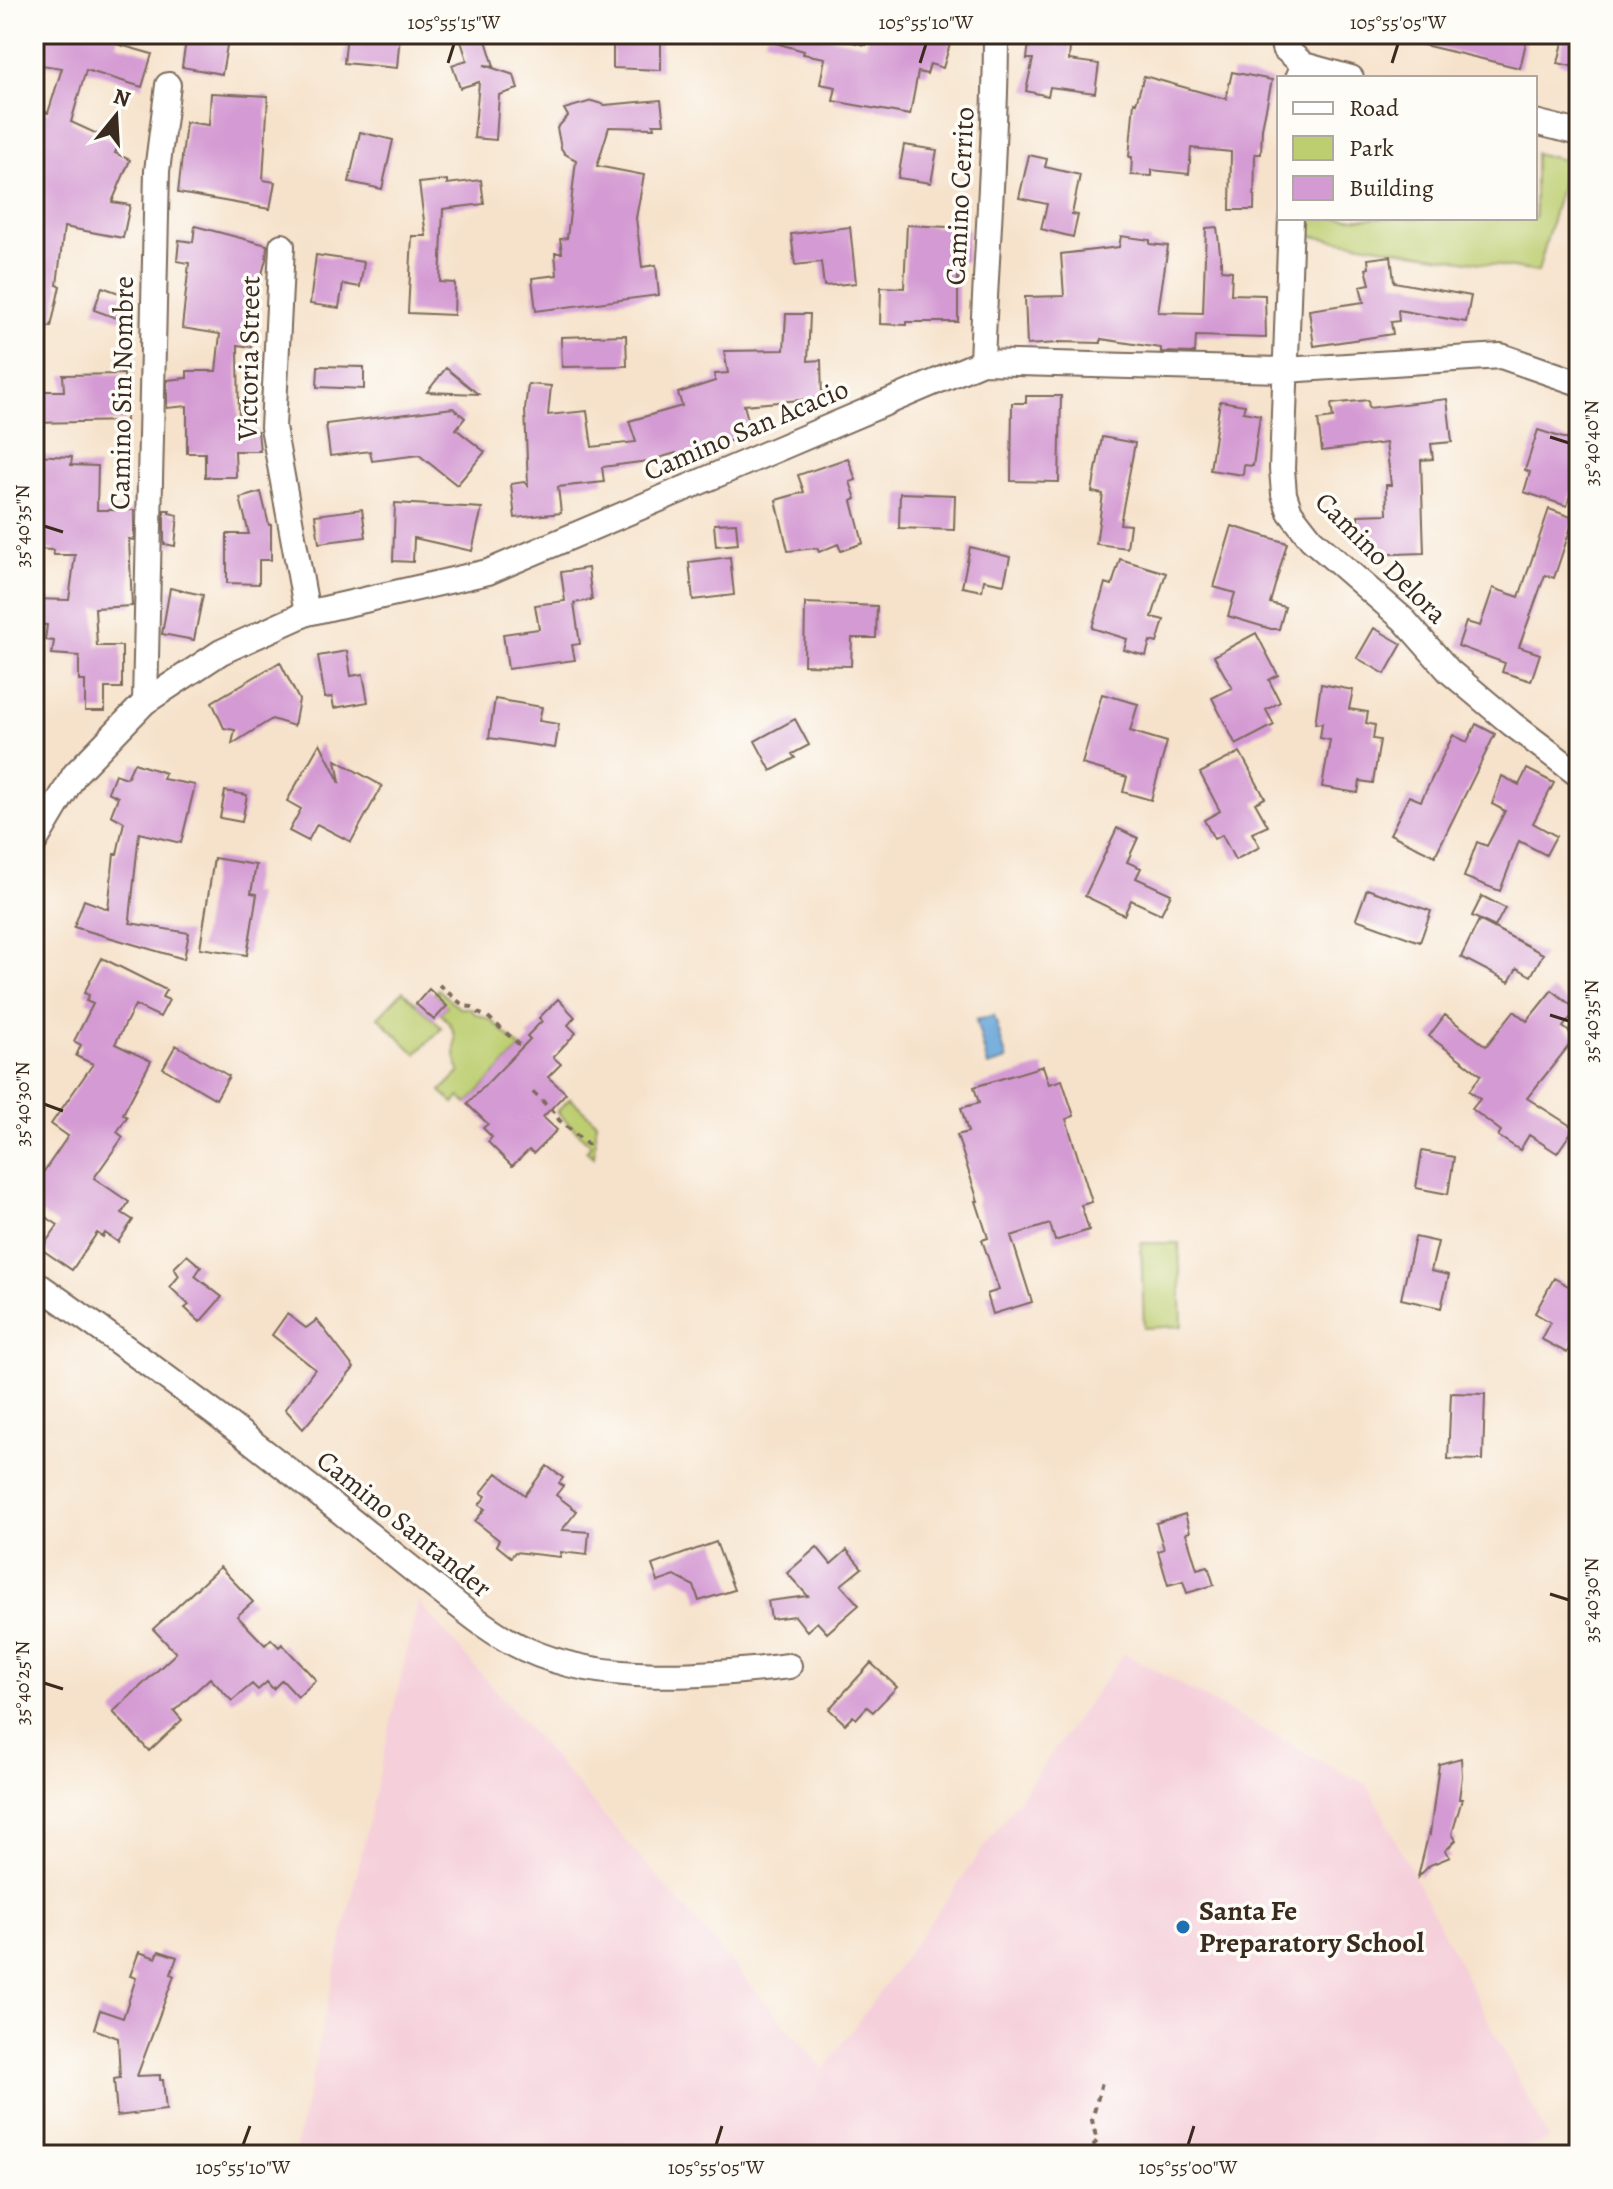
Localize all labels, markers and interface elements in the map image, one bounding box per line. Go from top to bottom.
text: 105°55'15"W [408,9,501,36]
text: 105°55'10"W [879,9,974,36]
text: 105°55'05"W [1350,9,1447,36]
north arrow [76,76,156,156]
legend [1277,76,1537,220]
text: N [110,81,134,115]
text: Road [1349,92,1399,124]
street label: Camino Cerrito [936,106,984,286]
text: Park [1349,132,1394,164]
text: Building [1349,172,1434,204]
street label: Victoria Street [229,275,269,442]
street label: Camino Sin Nombre [101,276,143,510]
street label: Camino San Acacio [638,370,854,490]
text: 35°40'40"N [1578,400,1605,486]
street label: Camino Delora [1306,483,1456,633]
text: 35°40'35"N [9,484,36,568]
text: 35°40'35"N [1578,979,1605,1063]
text: 35°40'30"N [9,1061,36,1147]
street label: Camino Santander [308,1442,500,1607]
text: 35°40'30"N [1578,1557,1605,1643]
text: 35°40'25"N [9,1641,36,1725]
place label: Santa Fe Preparatory School [1199,1892,1425,1962]
marker: Santa Fe Preparatory School [1174,1918,1192,1936]
text: 105°55'10"W [196,2154,291,2181]
text: 105°55'05"W [668,2154,765,2181]
text: 105°55'00"W [1139,2154,1238,2181]

